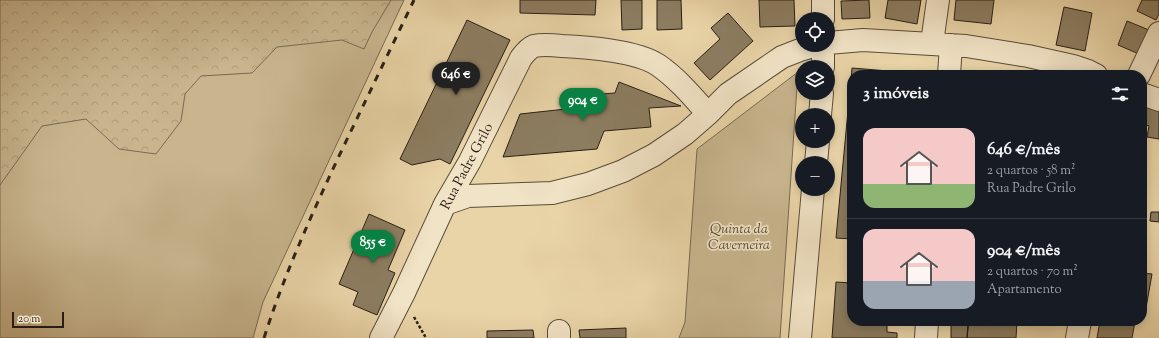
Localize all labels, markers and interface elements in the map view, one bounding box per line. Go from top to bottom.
map controls [795,12,835,196]
button: locate [795,12,835,52]
button: layers [795,60,835,100]
pin: 646 € [428,62,484,96]
text: 646 € [441,66,471,84]
text: 3 imóveis [863,82,929,106]
icon: filters [1109,83,1131,105]
pin: 904 € [555,88,611,122]
text: 904 € [568,92,598,110]
button: + [795,108,835,148]
street label: Rua Padre Grilo [436,120,499,214]
text: 646 €/mês [987,138,1060,162]
icon: home [895,144,943,192]
button: − [795,156,835,196]
text: 2 quartos · 58 m² [987,162,1076,180]
text: Rua Padre Grilo [987,180,1076,198]
park label: Quinta da Caverneira [708,220,770,256]
pin: 855 € [345,230,401,264]
text: 855 € [360,234,386,252]
text: 904 €/mês [987,239,1060,263]
icon: home [895,245,943,293]
text: 2 quartos · 70 m² [987,263,1078,281]
text: Apartamento [987,281,1062,299]
scale bar [12,310,64,329]
text: 20 m [18,311,40,327]

